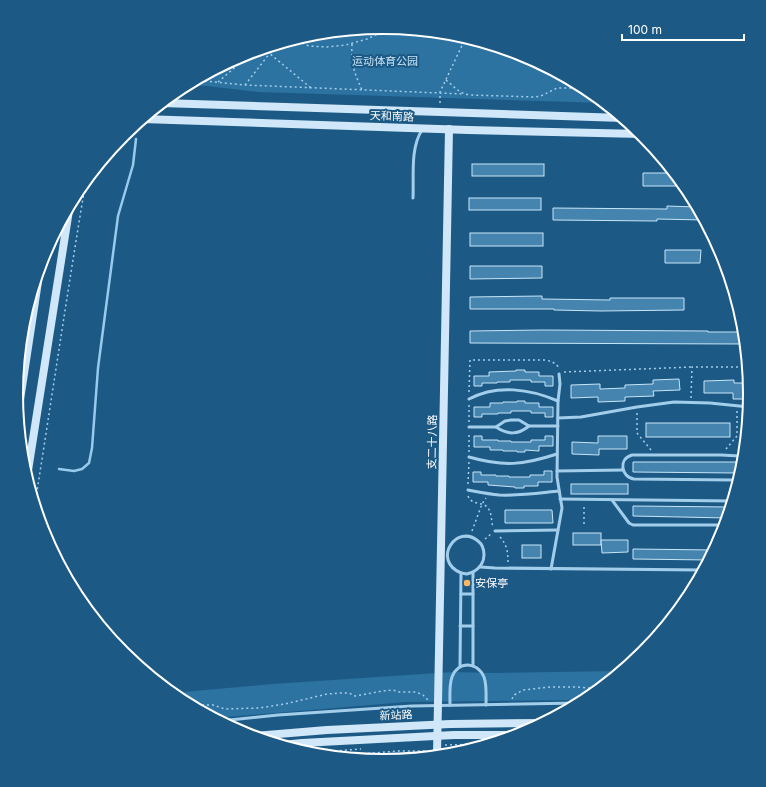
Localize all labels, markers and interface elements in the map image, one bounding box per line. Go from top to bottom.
scale bar [622,16,744,42]
text: 100 m [628,22,662,37]
park label: 运动体育公园 [352,54,418,68]
street label: 天和南路 [370,108,414,124]
street label: 支二十八路 [425,414,439,470]
place label: 安保亭 [475,576,508,590]
marker: 安保亭 [462,578,472,588]
street label: 新站路 [379,707,413,723]

